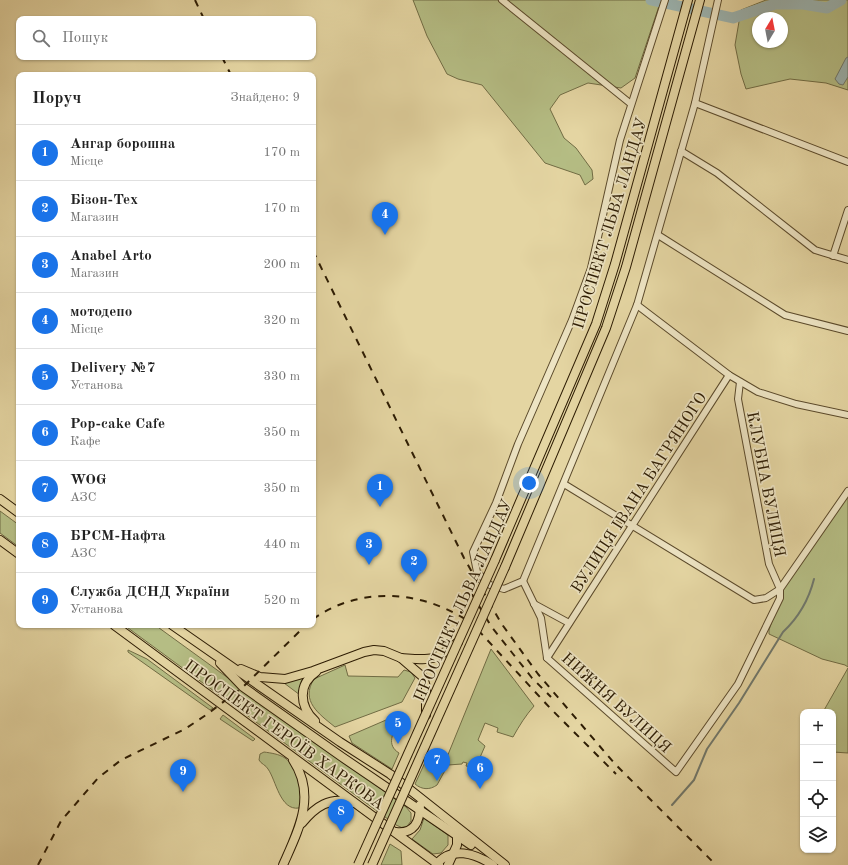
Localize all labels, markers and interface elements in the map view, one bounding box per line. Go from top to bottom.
north arrow [752,12,788,48]
search box [16,16,316,60]
icon: search [30,27,52,49]
text: Пошук [62,31,108,46]
text: Поруч [32,90,81,107]
text: Знайдено: 9 [231,91,300,104]
street label: ПРОСПЕКТ ЛЬВА ЛАНДАУ [571,116,651,331]
text: Ангар борошна [70,137,175,152]
text: 1 [41,146,49,159]
text: 170 m [263,146,300,159]
text: Місце [70,155,103,168]
text: Бізон-Тех [70,193,138,208]
text: 2 [41,202,49,215]
text: 170 m [263,202,300,215]
pin: 4 [372,202,398,235]
text: Магазин [70,211,119,224]
text: Anabel Arto [70,249,152,264]
text: 3 [41,258,49,271]
text: 200 m [263,258,300,271]
text: Магазин [70,267,119,280]
text: мотодепо [70,305,132,320]
text: 4 [41,314,49,327]
text: 320 m [263,314,300,327]
text: Місце [70,323,103,336]
text: Delivery №7 [70,361,155,376]
text: 5 [41,370,49,383]
text: 330 m [263,370,300,383]
text: Установа [70,379,123,392]
street label: ВУЛИЦЯ ІВАНА БАГРЯНОГО [569,390,710,596]
street label: КЛУБНА ВУЛИЦЯ [743,410,787,559]
text: Pop-cake Cafe [70,417,165,432]
text: 6 [41,426,49,439]
text: 350 m [263,426,300,439]
text: Кафе [70,435,101,448]
text: WOG [70,473,107,488]
your location [519,473,539,493]
pin: 1 [367,474,393,507]
text: 7 [41,482,49,495]
text: 350 m [263,482,300,495]
text: АЗС [70,491,96,504]
street label: ПРОСПЕКТ ЛЬВА ЛАНДАУ [412,497,516,705]
text: БРСМ-Нафта [70,529,166,544]
pin: 3 [356,532,382,565]
text: 8 [41,538,49,551]
text: 440 m [263,538,300,551]
text: АЗС [70,547,96,560]
pin: 2 [401,549,427,582]
text: Служба ДСНД України [70,585,230,600]
text: 9 [41,594,49,607]
text: 520 m [263,594,300,607]
text: Установа [70,603,123,616]
street label: НИЖНЯ ВУЛИЦЯ [558,650,673,757]
street label: ПРОСПЕКТ ГЕРОЇВ ХАРКОВА [181,655,389,813]
map controls [800,709,836,853]
button: + [800,709,836,745]
pin: 5 [385,711,411,744]
button: − [800,745,836,781]
pin: 7 [424,748,450,781]
pin: 6 [467,756,493,789]
pin: 9 [170,759,196,792]
button: locate [800,781,836,817]
pin: 8 [328,799,354,832]
button: layers [800,817,836,853]

